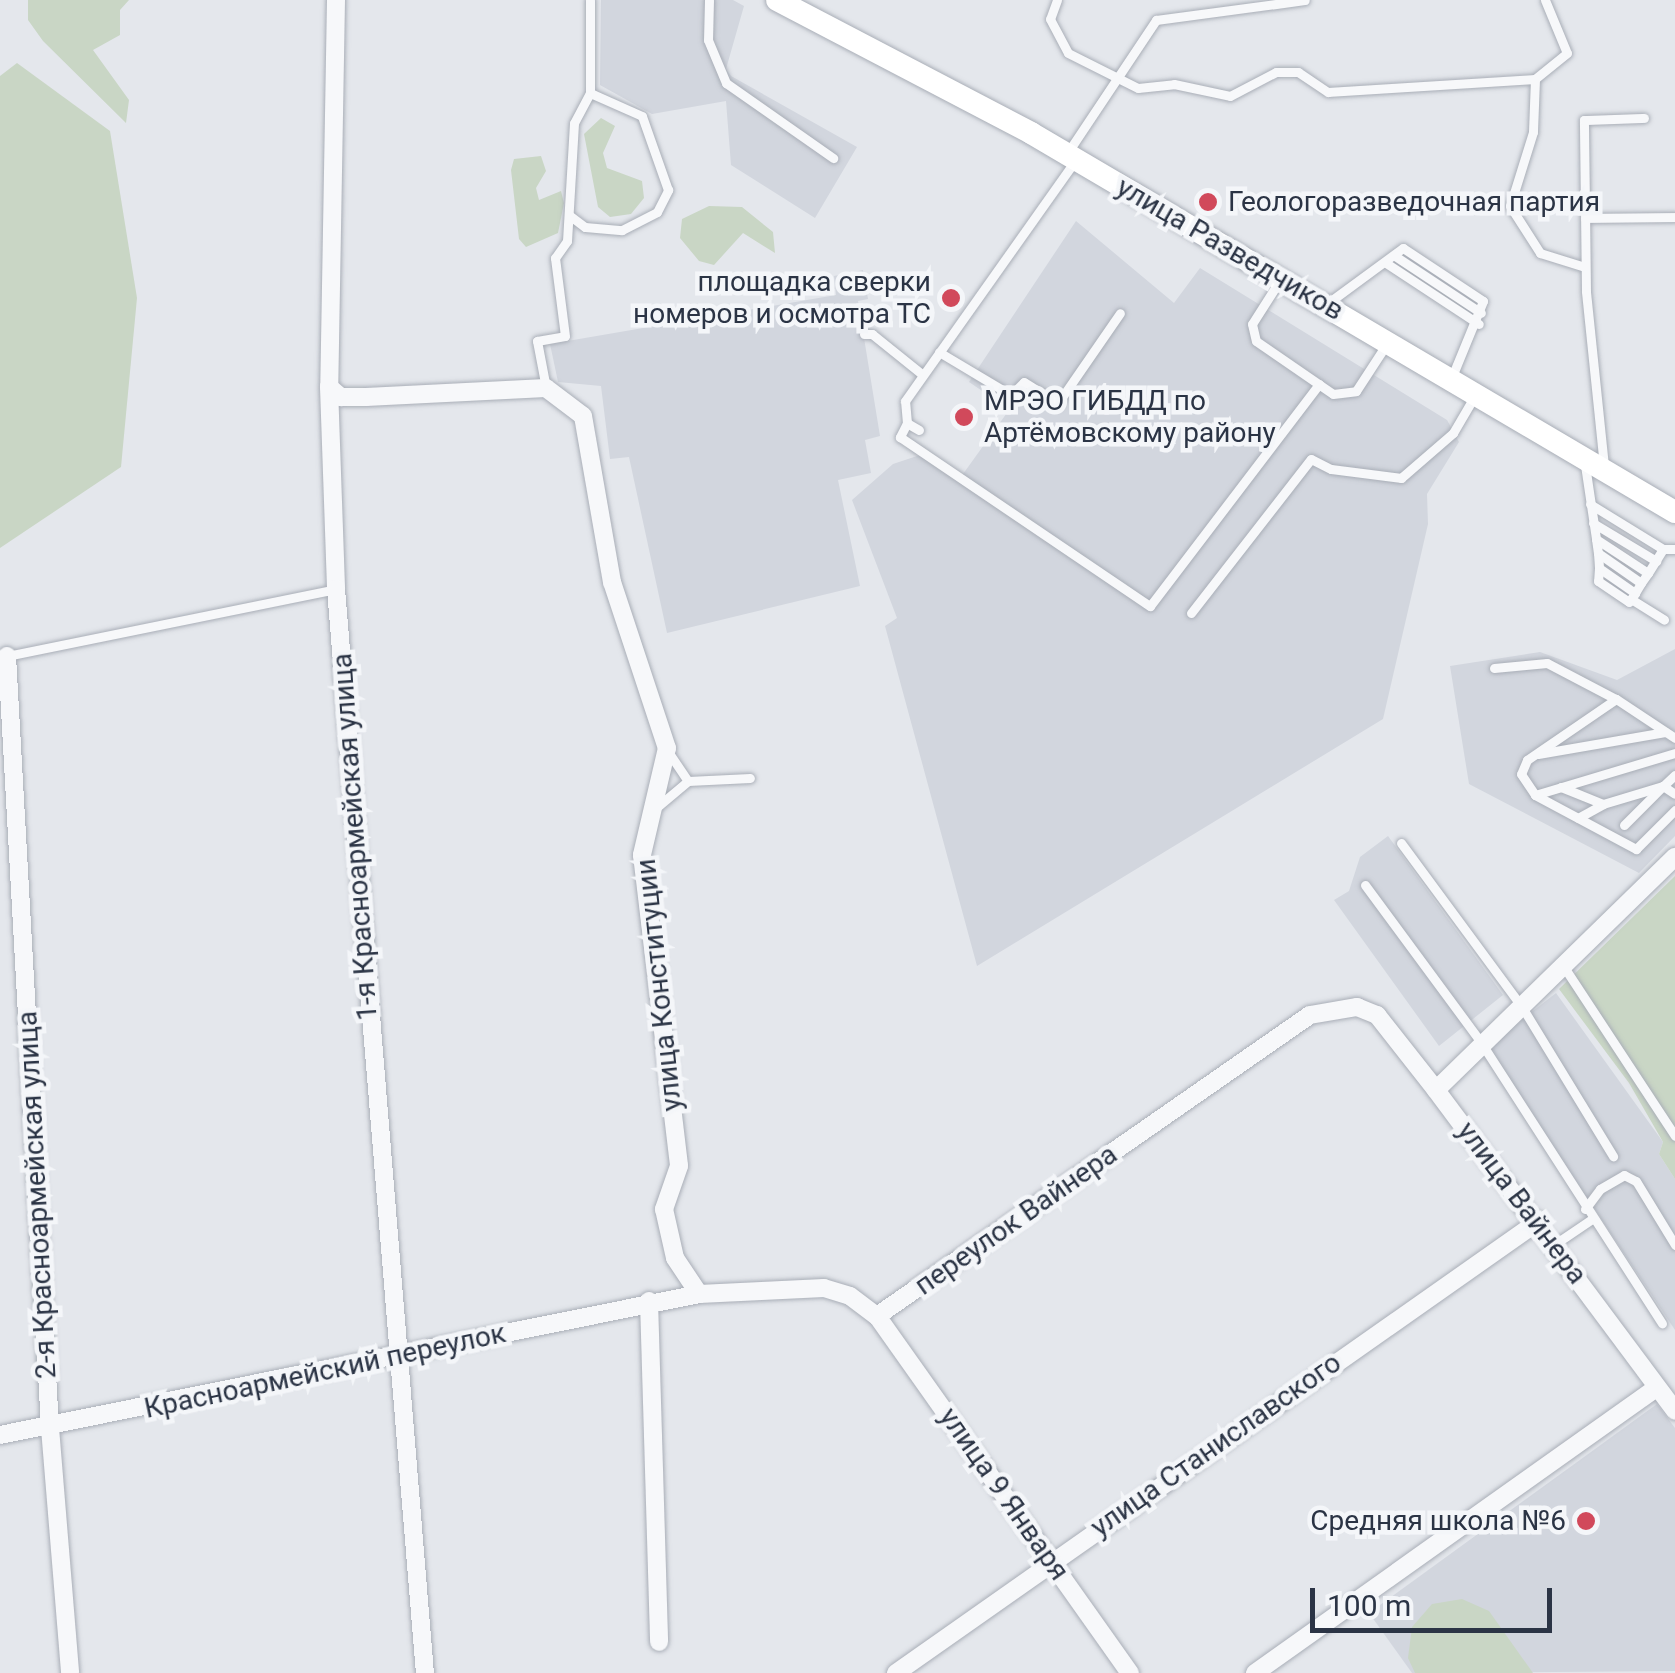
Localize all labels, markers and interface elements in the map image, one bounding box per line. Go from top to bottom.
street label: улица Разведчиков [1111,170,1349,328]
place label: Геологоразведочная партия [1228,185,1600,219]
marker: Геологоразведочная партия [1197,191,1219,213]
place label: площадка сверки номеров и осмотра ТС [633,265,931,331]
marker: площадка сверки номеров и осмотра ТС [940,287,962,309]
place label: МРЭО ГИБДД по Артёмовскому району [984,384,1276,450]
marker: МРЭО ГИБДД по Артёмовскому району [953,406,975,428]
street label: 1-я Красноармейская улица [325,652,385,1022]
street label: улица Конституции [629,857,689,1113]
street label: 2-я Красноармейская улица [11,1010,63,1380]
street label: улица Вайнера [1450,1115,1594,1291]
street label: переулок Вайнера [908,1138,1124,1302]
street label: Красноармейский переулок [141,1316,509,1426]
street label: улица Станиславского [1084,1346,1348,1544]
street label: улица 9 Января [932,1401,1076,1587]
place label: Средняя школа №6 [1310,1504,1566,1538]
marker: Средняя школа №6 [1575,1510,1597,1532]
scale bar [1315,1568,1558,1630]
text: 100 m [1327,1588,1411,1623]

